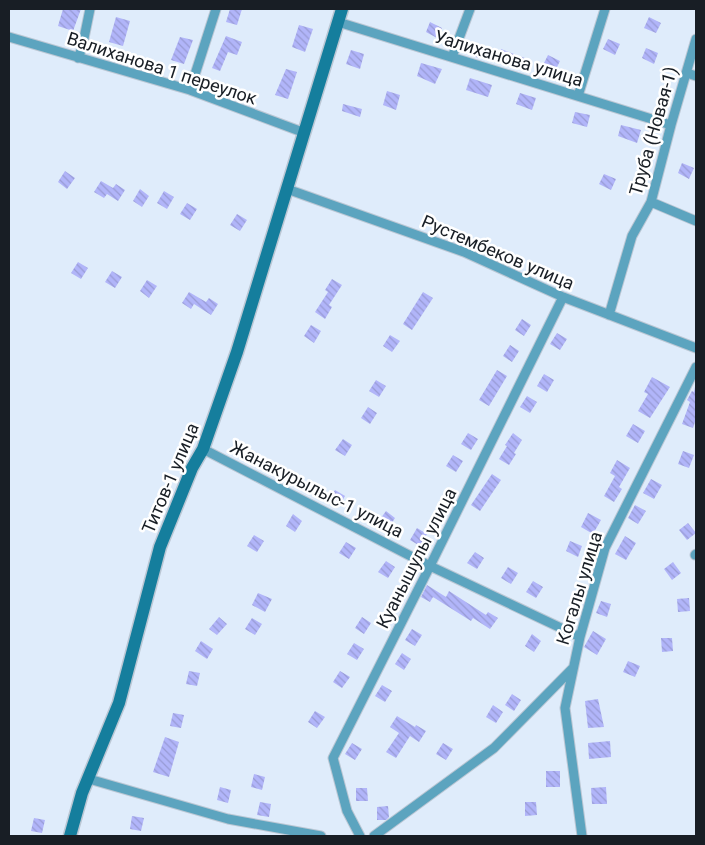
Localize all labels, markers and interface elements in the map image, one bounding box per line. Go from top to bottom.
street label: Уалиханова улица [432,25,586,91]
street label: Валиханова 1 переулок [64,27,260,109]
street label: Труба (Новая-1) [625,64,682,198]
street label: Рустембеков улица [419,210,577,294]
street label: Титов-1 улица [137,420,203,536]
street label: Жанакурылыс-1 улица [227,436,407,542]
street label: Куанышулы улица [372,484,460,632]
street label: Когалы улица [552,529,606,647]

